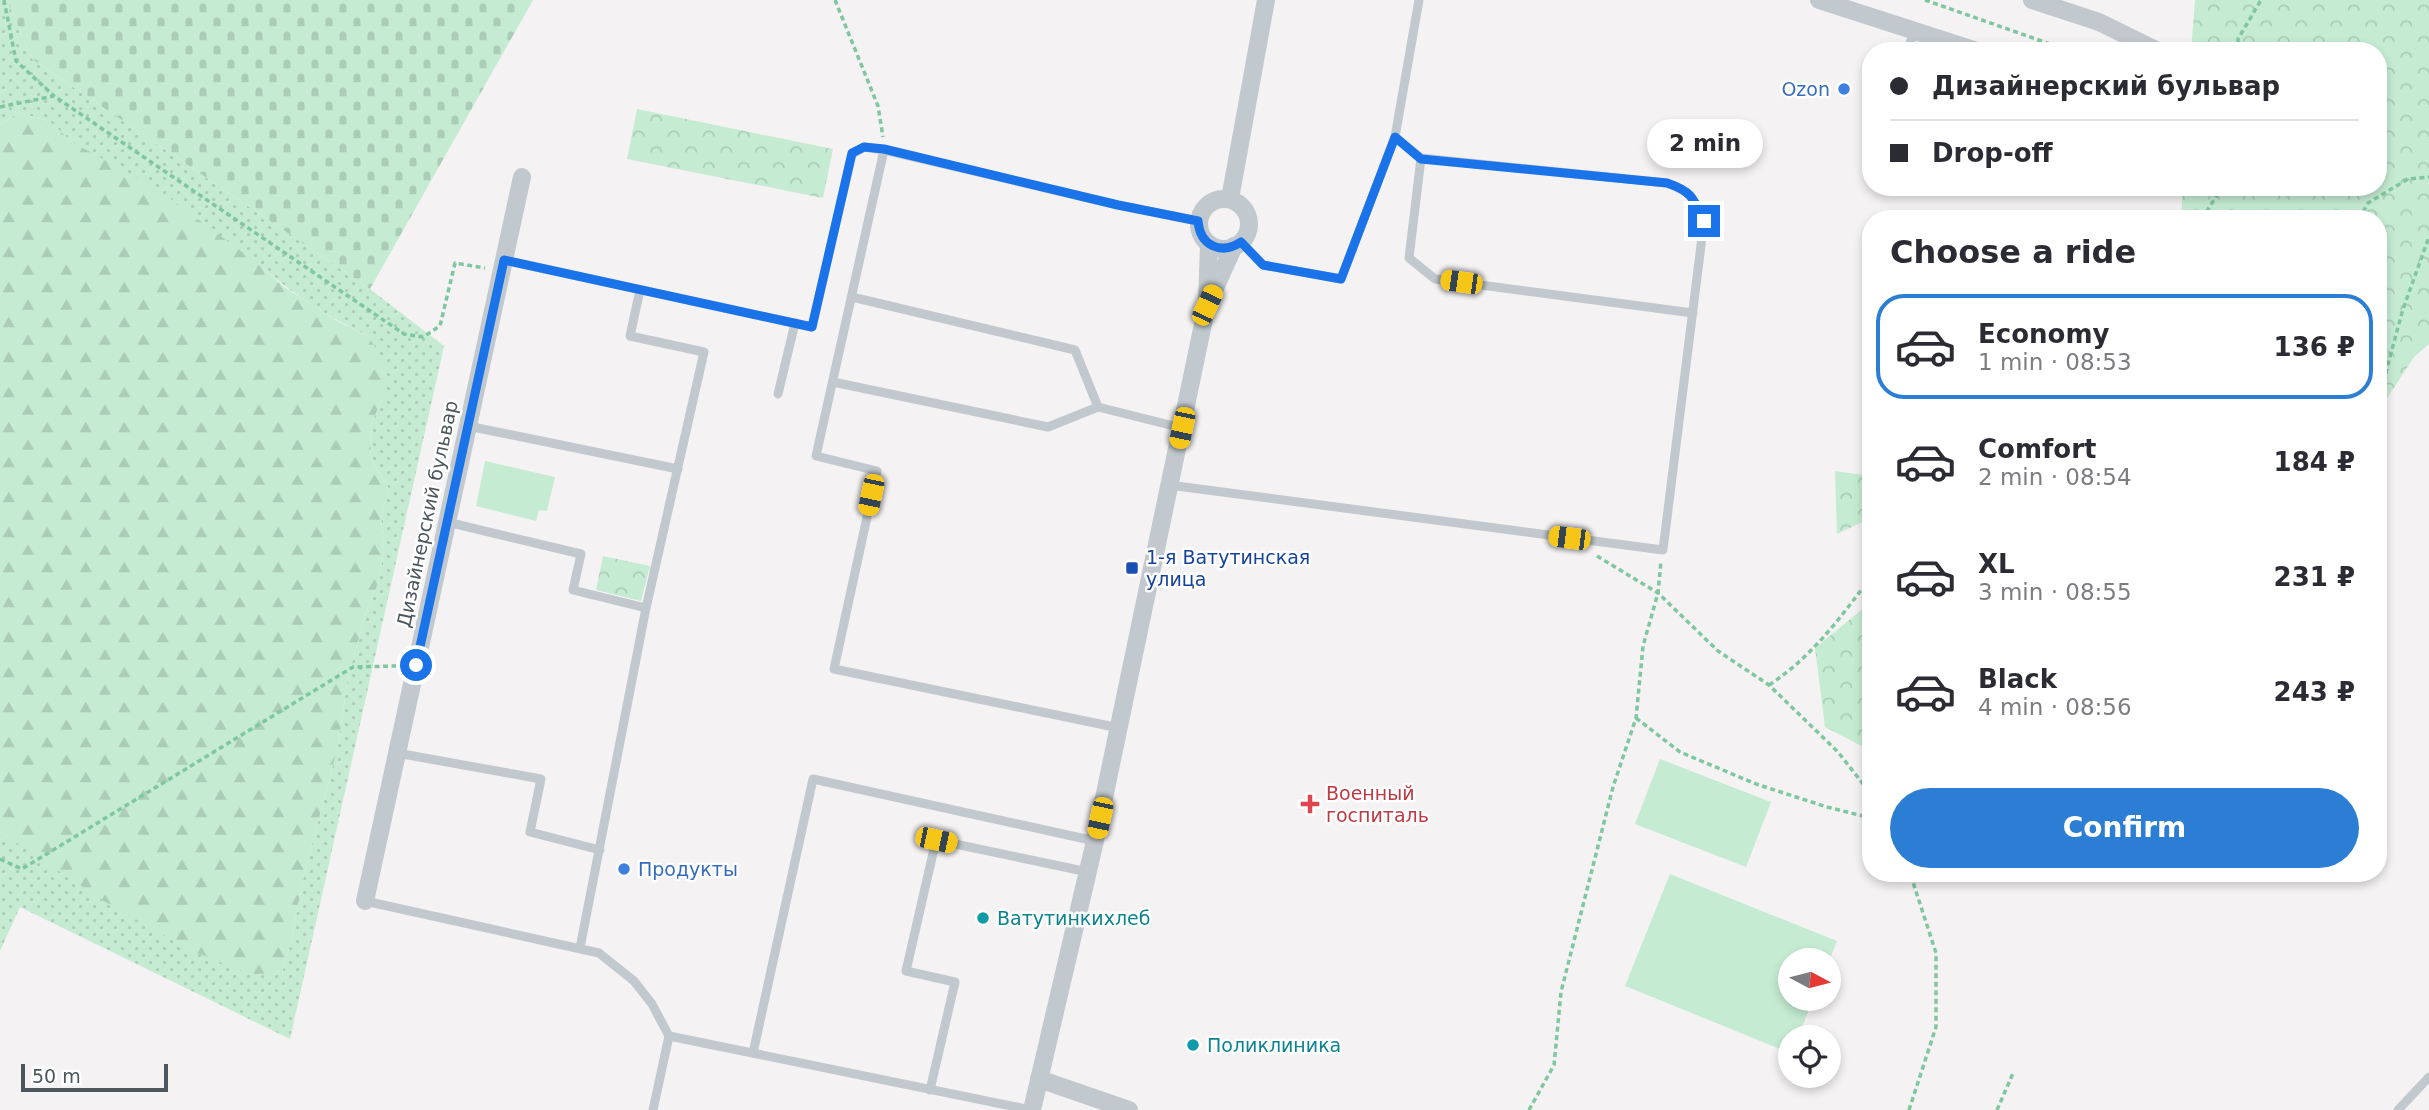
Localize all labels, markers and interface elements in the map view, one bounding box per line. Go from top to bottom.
text: Дизайнерский бульвар [1932,71,2280,101]
place label: Ozon [1781,78,1830,100]
marker: Ozon [1836,81,1852,97]
callout: 2 min [1646,120,1762,168]
text: 2 min [1669,130,1741,156]
text: Drop-off [1932,138,2053,168]
route end [1688,205,1720,237]
text: Choose a ride [1890,233,2136,271]
car [1439,269,1484,295]
car [1189,282,1226,328]
icon: car [1894,315,1957,378]
text: Economy [1978,319,2109,349]
text: 136 ₽ [2274,332,2355,362]
text: 1 min · 08:53 [1978,349,2132,375]
street label: Дизайнерский бульвар [392,399,462,629]
car [1168,405,1197,451]
icon: car [1894,430,1957,493]
text: Comfort [1978,434,2096,464]
text: 184 ₽ [2274,447,2355,477]
text: 2 min · 08:54 [1978,464,2132,490]
car [857,472,886,518]
car [1547,525,1592,551]
icon: car [1894,545,1957,608]
place label: 1-я Ватутинская улица [1146,546,1310,590]
text: XL [1978,549,2015,579]
marker: 1-я Ватутинская улица [1124,560,1140,576]
text: 231 ₽ [2274,562,2355,592]
text: 3 min · 08:55 [1978,579,2132,605]
route start [400,649,432,681]
icon: car [1894,660,1957,723]
text: Black [1978,664,2057,694]
text: 243 ₽ [2274,677,2355,707]
text: 4 min · 08:56 [1978,694,2132,720]
place label: Военный госпиталь [1326,782,1429,826]
button: Confirm [1890,788,2359,868]
marker: Военный госпиталь [1300,794,1320,814]
car [1086,795,1115,841]
car [914,825,959,855]
place label: Продукты [638,858,738,880]
marker: Продукты [616,861,632,877]
place label: Ватутинкихлеб [997,907,1150,929]
marker: Ватутинкихлеб [975,910,991,926]
north arrow [1778,948,1841,1012]
map controls [1778,948,1841,1088]
button: locate [1778,1025,1841,1088]
place label: Поликлиника [1207,1034,1341,1056]
marker: Поликлиника [1185,1037,1201,1053]
scale bar [21,1061,168,1093]
text: 50 m [32,1065,81,1087]

